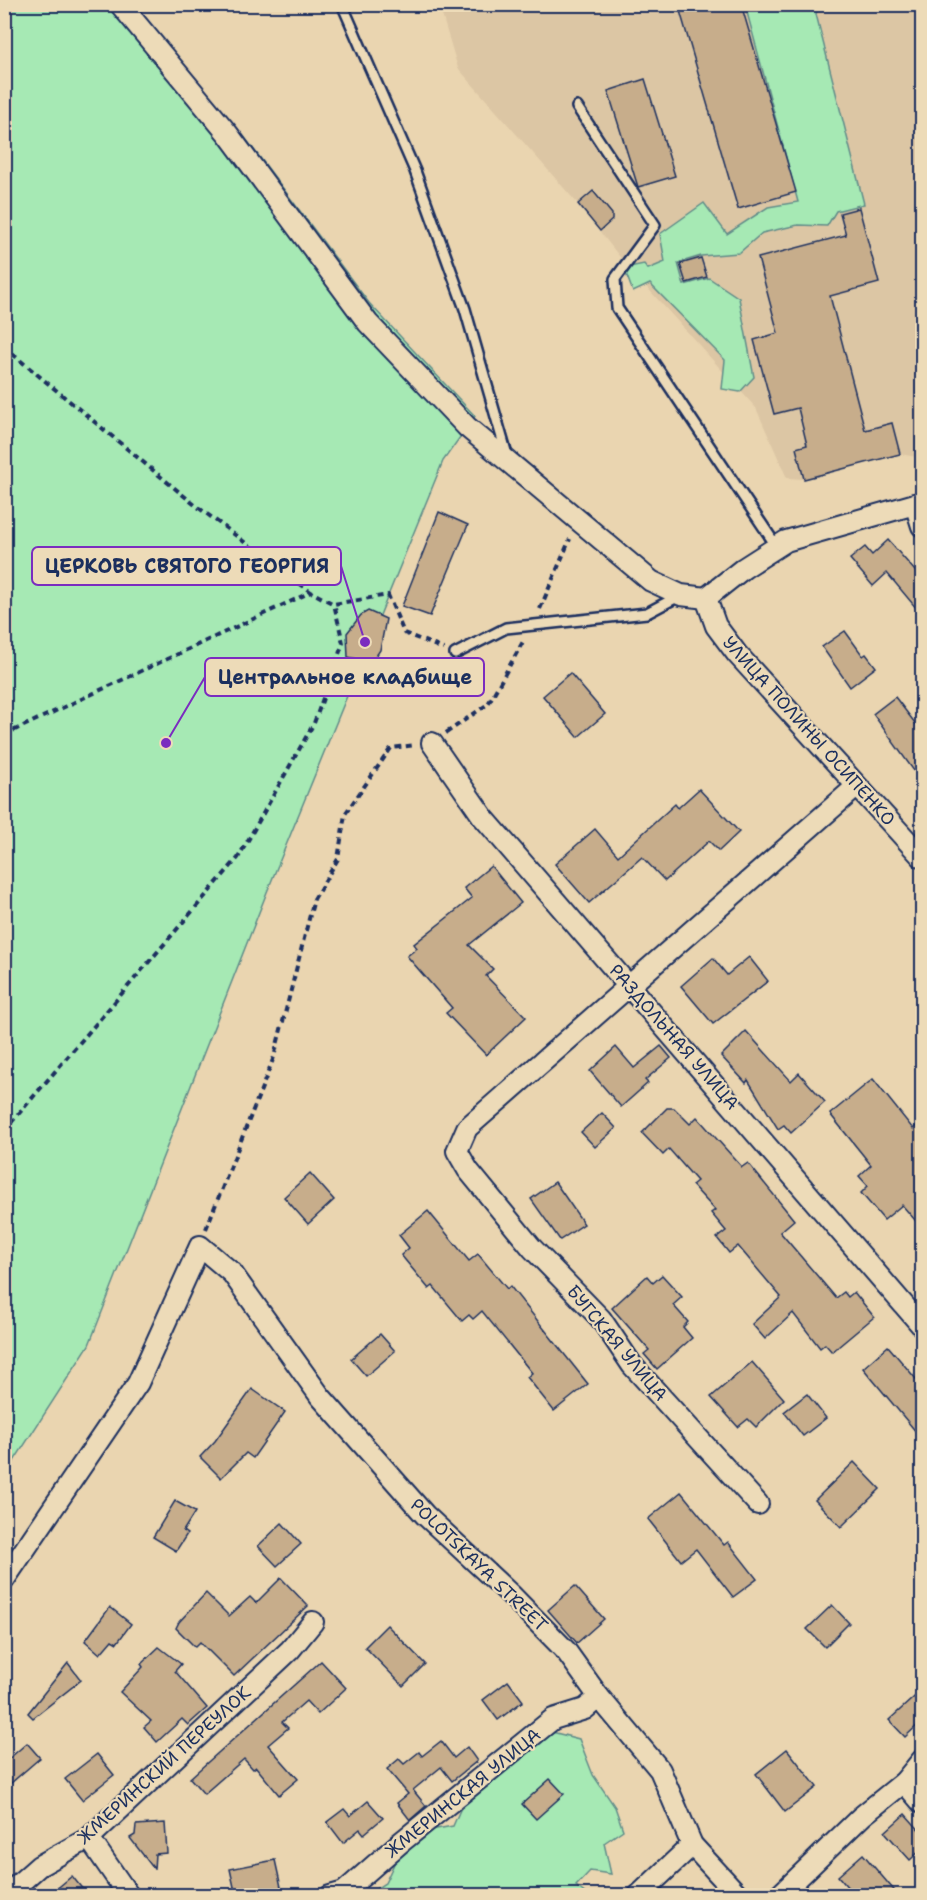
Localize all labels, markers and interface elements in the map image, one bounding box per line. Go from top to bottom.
callout: ЦЕРКОВЬ СВЯТОГО ГЕОРГИЯ [32,547,341,585]
text: ЦЕРКОВЬ СВЯТОГО ГЕОРГИЯ [45,553,329,579]
street label: УЛИЦА ПОЛИНЫ ОСИПЕНКО [717,631,901,831]
callout: Центральное кладбище [205,658,484,696]
text: Центральное кладбище [218,664,472,690]
street label: РАЗДОЛЬНАЯ УЛИЦА [604,959,744,1115]
street label: БУГСКАЯ УЛИЦА [561,1280,673,1406]
street label: POLOTSKAYA STREET [405,1493,553,1637]
street label: ЖМЕРИНСКИЙ ПЕРЕУЛОК [72,1680,256,1849]
street label: ЖМЕРИНСКАЯ УЛИЦА [380,1723,546,1863]

